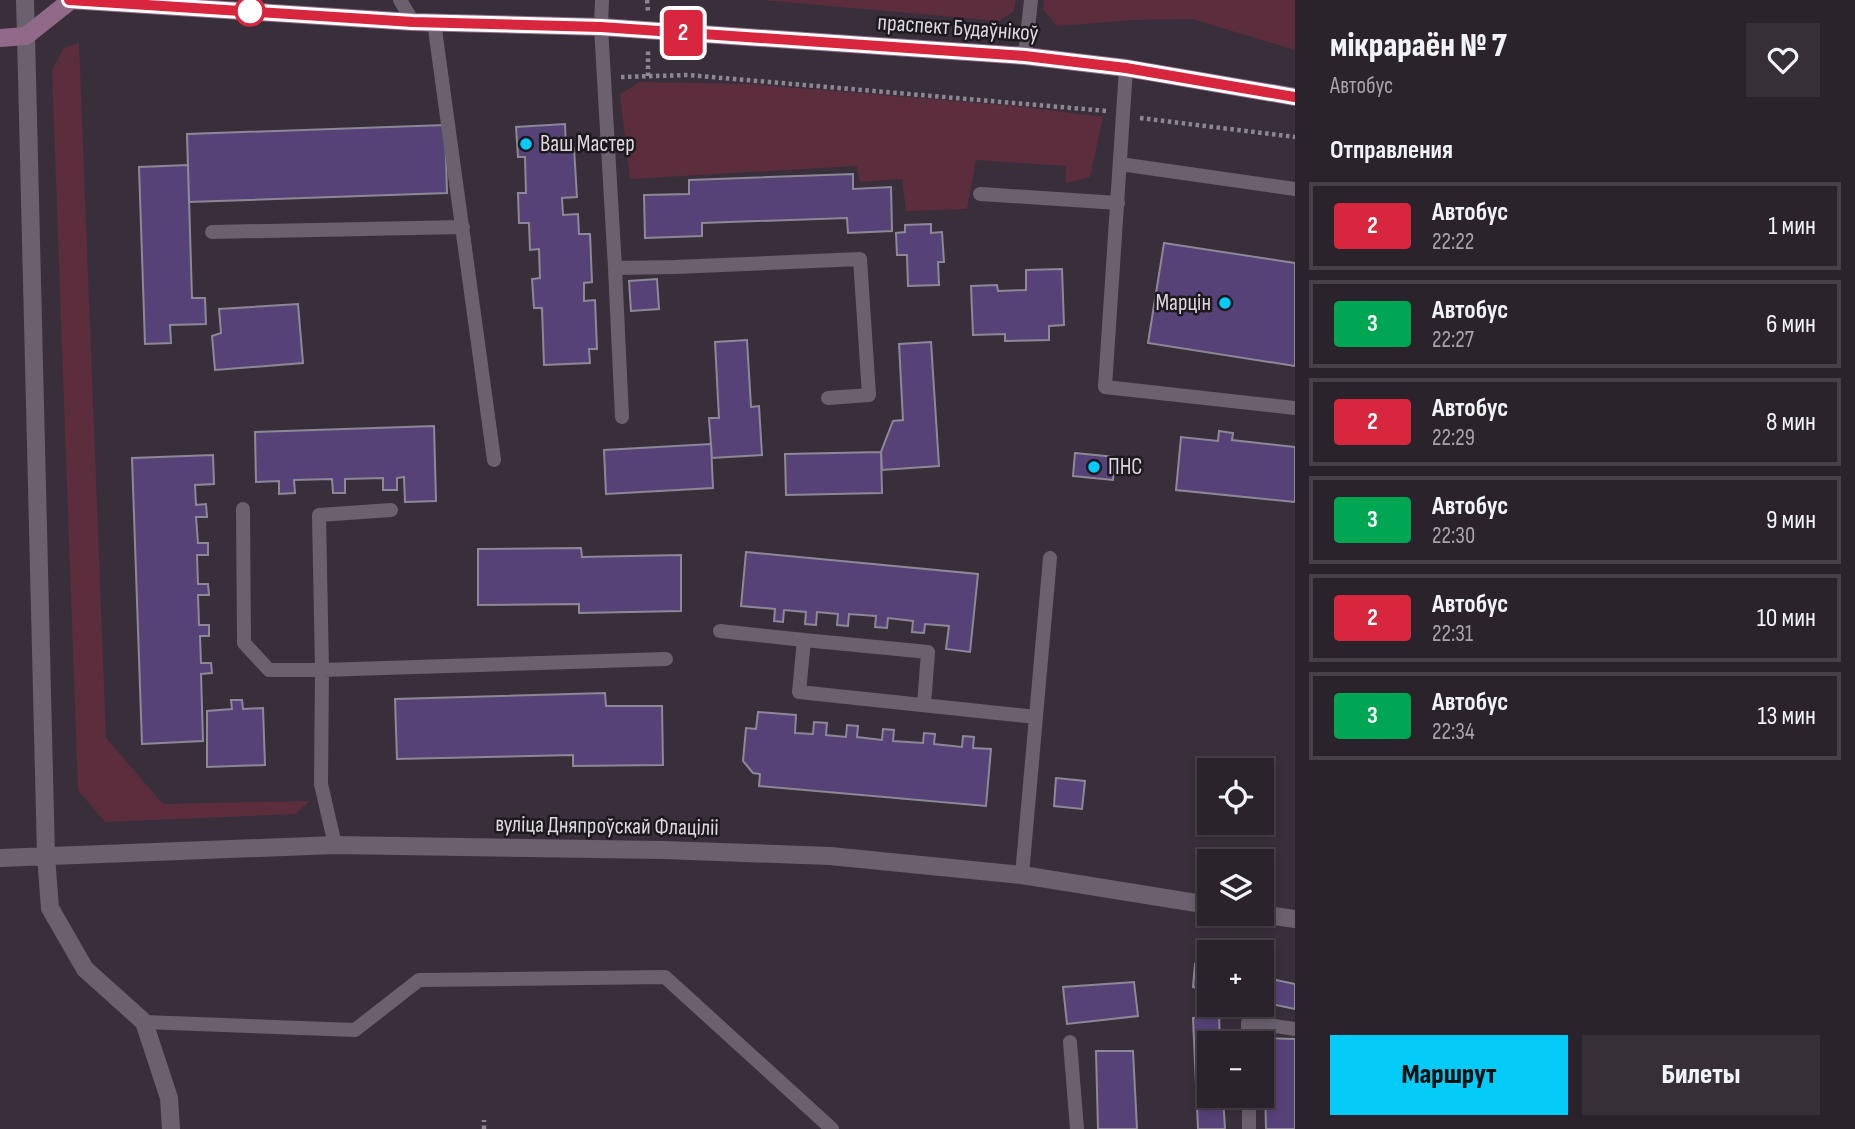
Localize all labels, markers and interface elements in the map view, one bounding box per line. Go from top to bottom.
unlabelled marker [235,0,265,26]
street label: праспект Будаўнікоў [877,8,1039,48]
line badge: 2 [660,10,706,56]
text: 2 [678,18,688,47]
button: heart [1746,23,1820,97]
text: мікрараён № 7 [1330,26,1507,66]
text: Автобус [1330,72,1393,100]
place label: Ваш Мастер [540,130,635,158]
text: Отправления [1330,135,1453,166]
marker: Ваш Мастер [518,136,534,152]
text: Автобус [1432,197,1508,228]
text: 2 [1367,211,1378,240]
text: 1 мин [1768,211,1816,242]
text: 22:22 [1432,228,1474,256]
place label: Марцін [1155,289,1211,317]
marker: Марцін [1217,295,1233,311]
text: Автобус [1432,295,1508,326]
text: 3 [1367,309,1378,338]
text: 6 мин [1766,309,1816,340]
text: 22:27 [1432,326,1474,354]
text: Автобус [1432,393,1508,424]
text: 2 [1367,407,1378,436]
text: 8 мин [1766,407,1816,438]
text: 22:29 [1432,424,1475,452]
place label: ПНС [1108,453,1143,481]
marker: ПНС [1086,459,1102,475]
text: Автобус [1432,491,1508,522]
text: 3 [1367,505,1378,534]
text: 9 мин [1766,505,1816,536]
text: 22:30 [1432,522,1475,550]
text: Автобус [1432,589,1508,620]
text: 2 [1367,603,1378,632]
text: 10 мин [1757,603,1816,634]
text: 22:31 [1432,620,1473,648]
text: Автобус [1432,687,1508,718]
text: 3 [1367,701,1378,730]
text: 13 мин [1757,701,1816,732]
text: 22:34 [1432,718,1475,746]
map controls [1197,758,1274,1108]
button: locate [1197,758,1274,835]
street label: вуліца Дняпроўскай Флаціліі [495,810,719,842]
button: layers [1197,849,1274,926]
button: + [1197,940,1274,1017]
button: − [1197,1031,1274,1108]
button: Маршрут [1330,1035,1568,1115]
button: Билеты [1582,1035,1820,1115]

